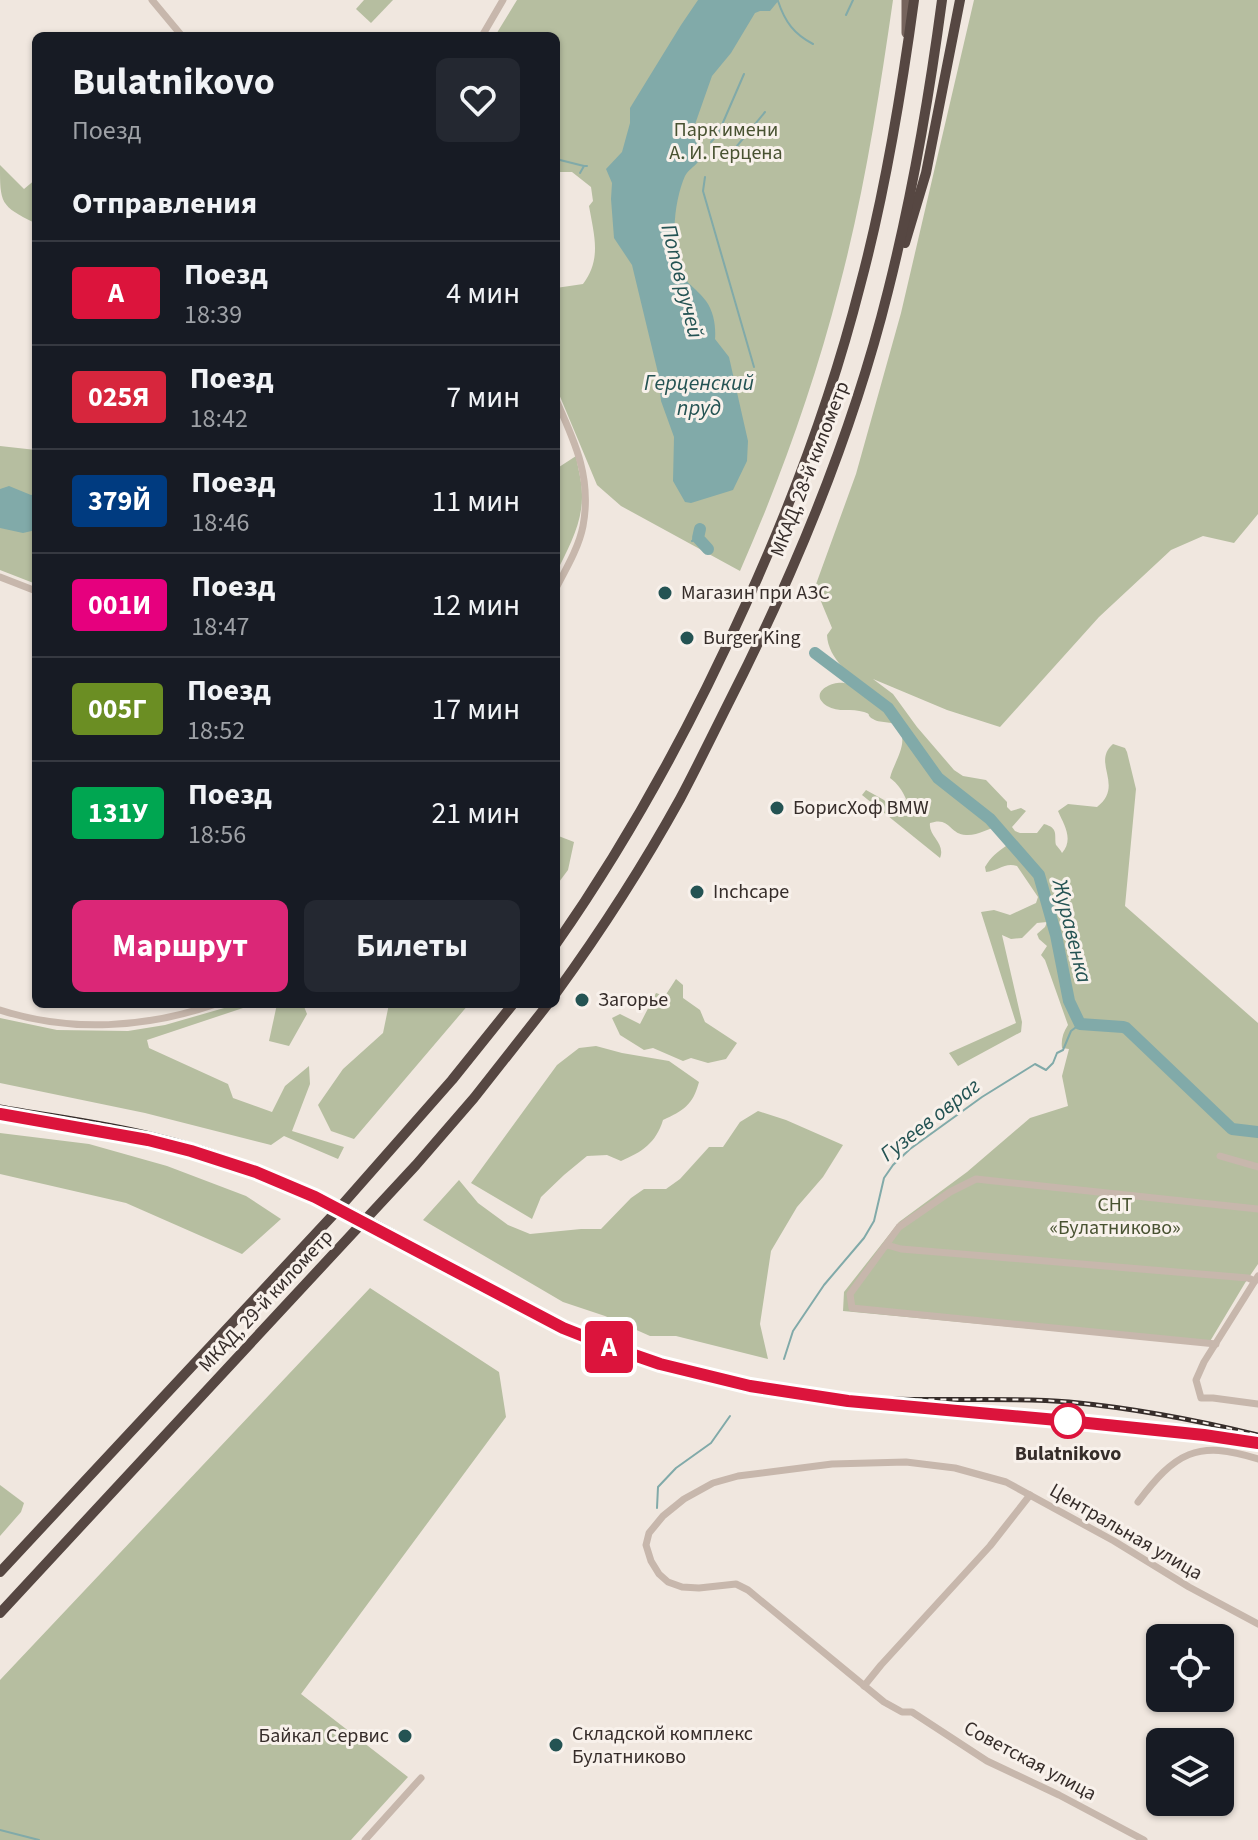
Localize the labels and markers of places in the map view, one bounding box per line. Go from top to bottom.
place label: Магазин при АЗС [681,579,830,607]
marker: Магазин при АЗС [656,584,674,602]
place label: Burger King [703,624,801,652]
marker: Burger King [678,629,696,647]
place label: БорисХоф BMW [793,794,929,822]
marker: БорисХоф BMW [768,799,786,817]
place label: Inchcape [713,878,789,906]
marker: Inchcape [688,883,706,901]
place label: Загорье [598,986,668,1014]
marker: Загорье [573,991,591,1009]
marker: Bulatnikovo [1051,1404,1085,1438]
place label: Bulatnikovo [1015,1440,1121,1468]
place label: Складской комплекс Булатниково [572,1720,753,1771]
place label: Байкал Сервис [259,1722,389,1750]
marker: Байкал Сервис [396,1727,414,1745]
marker: Складской комплекс Булатниково [547,1736,565,1754]

